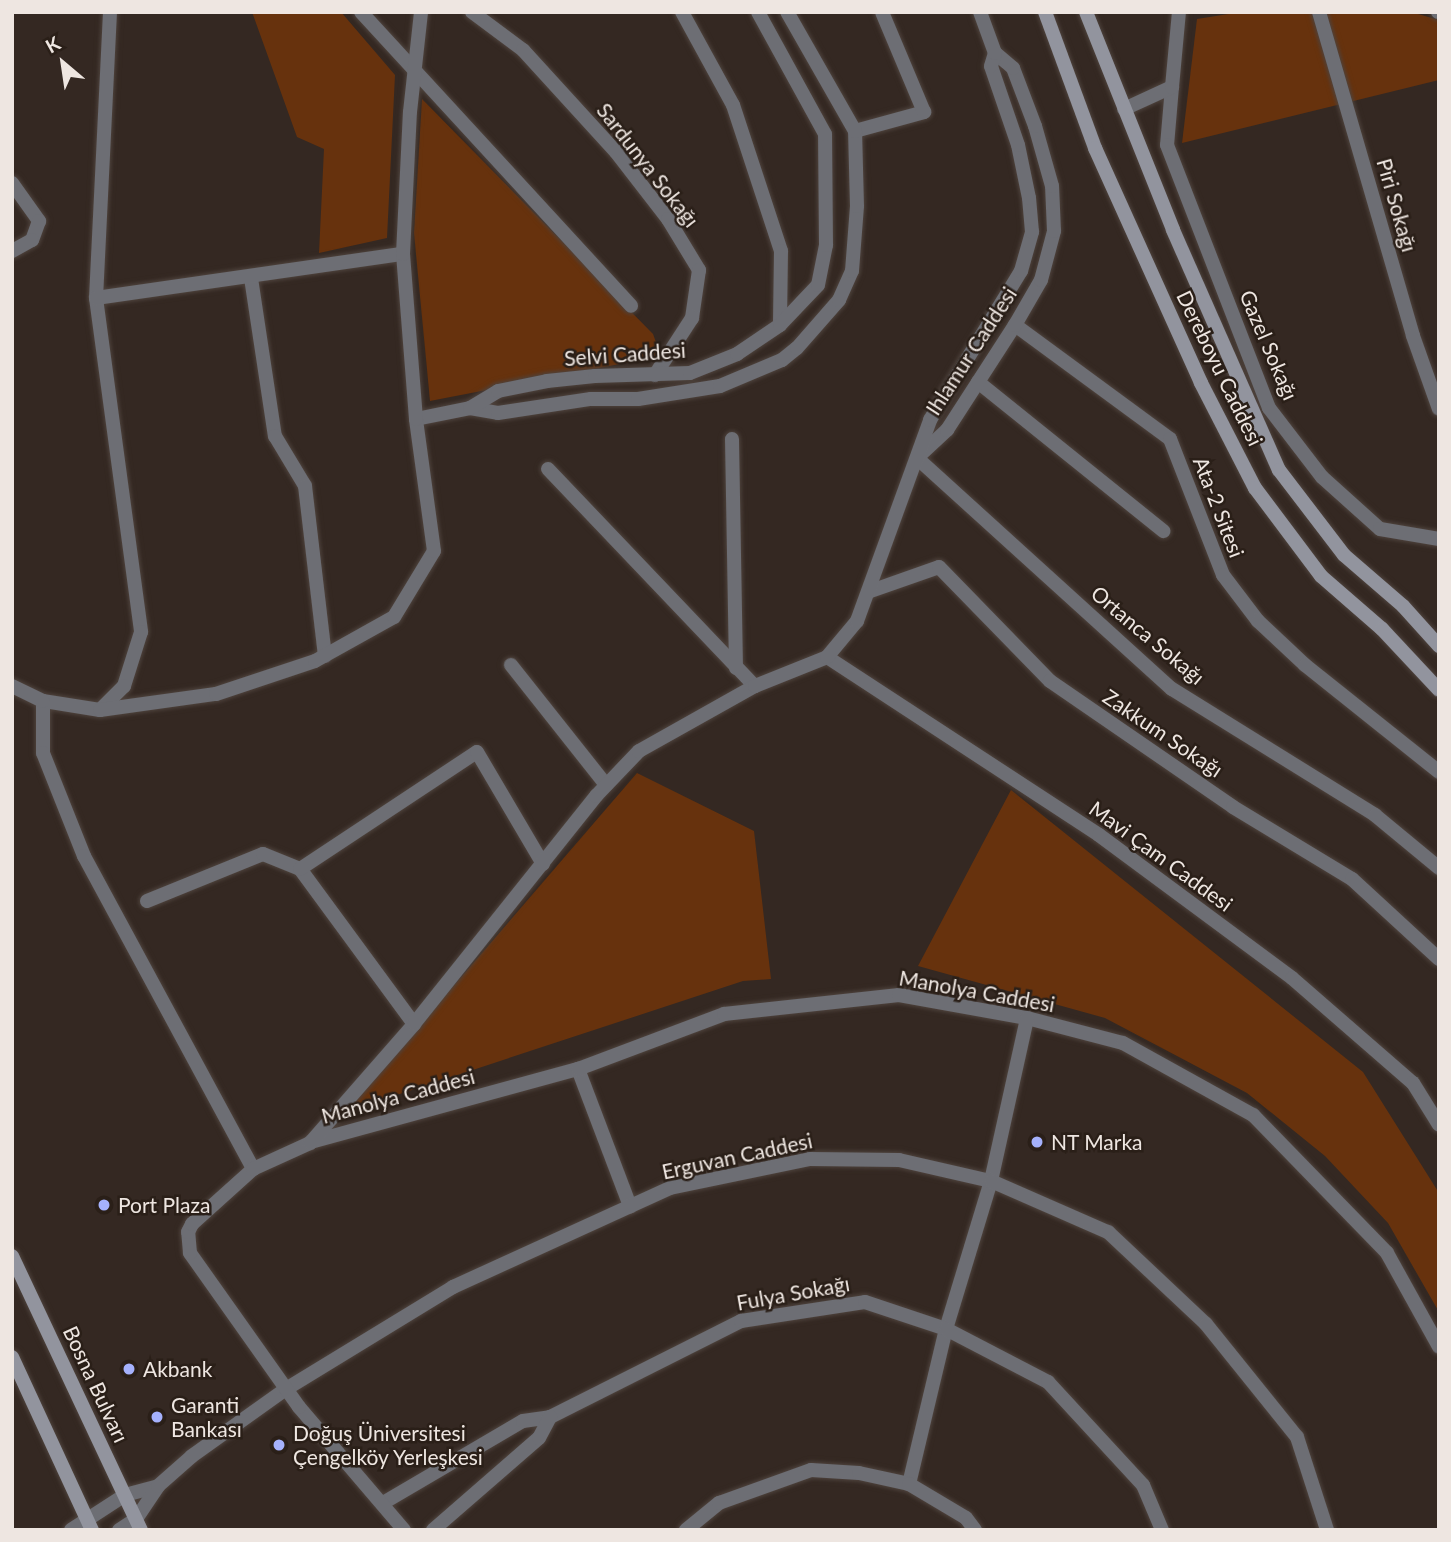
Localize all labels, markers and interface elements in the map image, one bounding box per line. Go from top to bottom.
north arrow [28,28,98,98]
text: K [41,31,64,57]
street label: Sardunya Sokağı [592,98,704,232]
street label: Piri Sokağı [1372,155,1422,255]
street label: Ihlamur Caddesi [920,282,1022,420]
street label: Dereboyu Caddesi [1171,286,1269,450]
street label: Gazel Sokağı [1235,286,1303,404]
street label: Selvi Caddesi [563,337,687,371]
street label: Ata-2 Sitesi [1188,453,1250,561]
street label: Ortanca Sokağı [1086,580,1210,690]
street label: Zakkum Sokağı [1098,684,1228,782]
street label: Mavi Çam Caddesi [1084,796,1238,916]
street label: Manolya Caddesi [897,965,1057,1017]
street label: Manolya Caddesi [319,1063,477,1129]
street label: Erguvan Caddesi [659,1128,815,1184]
place label: NT Marka [1051,1129,1143,1155]
marker: NT Marka [1029,1134,1045,1150]
place label: Port Plaza [118,1192,210,1218]
marker: Port Plaza [96,1197,112,1213]
street label: Fulya Sokağı [734,1271,852,1315]
street label: Bosna Bulvarı [58,1322,134,1446]
place label: Akbank [143,1356,212,1382]
marker: Akbank [121,1361,137,1377]
place label: Garanti Bankası [171,1392,242,1442]
marker: Garanti Bankası [149,1409,165,1425]
place label: Doğuş Üniversitesi Çengelköy Yerleşkesi [293,1420,484,1470]
marker: Doğuş Üniversitesi Çengelköy Yerleşkesi [271,1437,287,1453]

